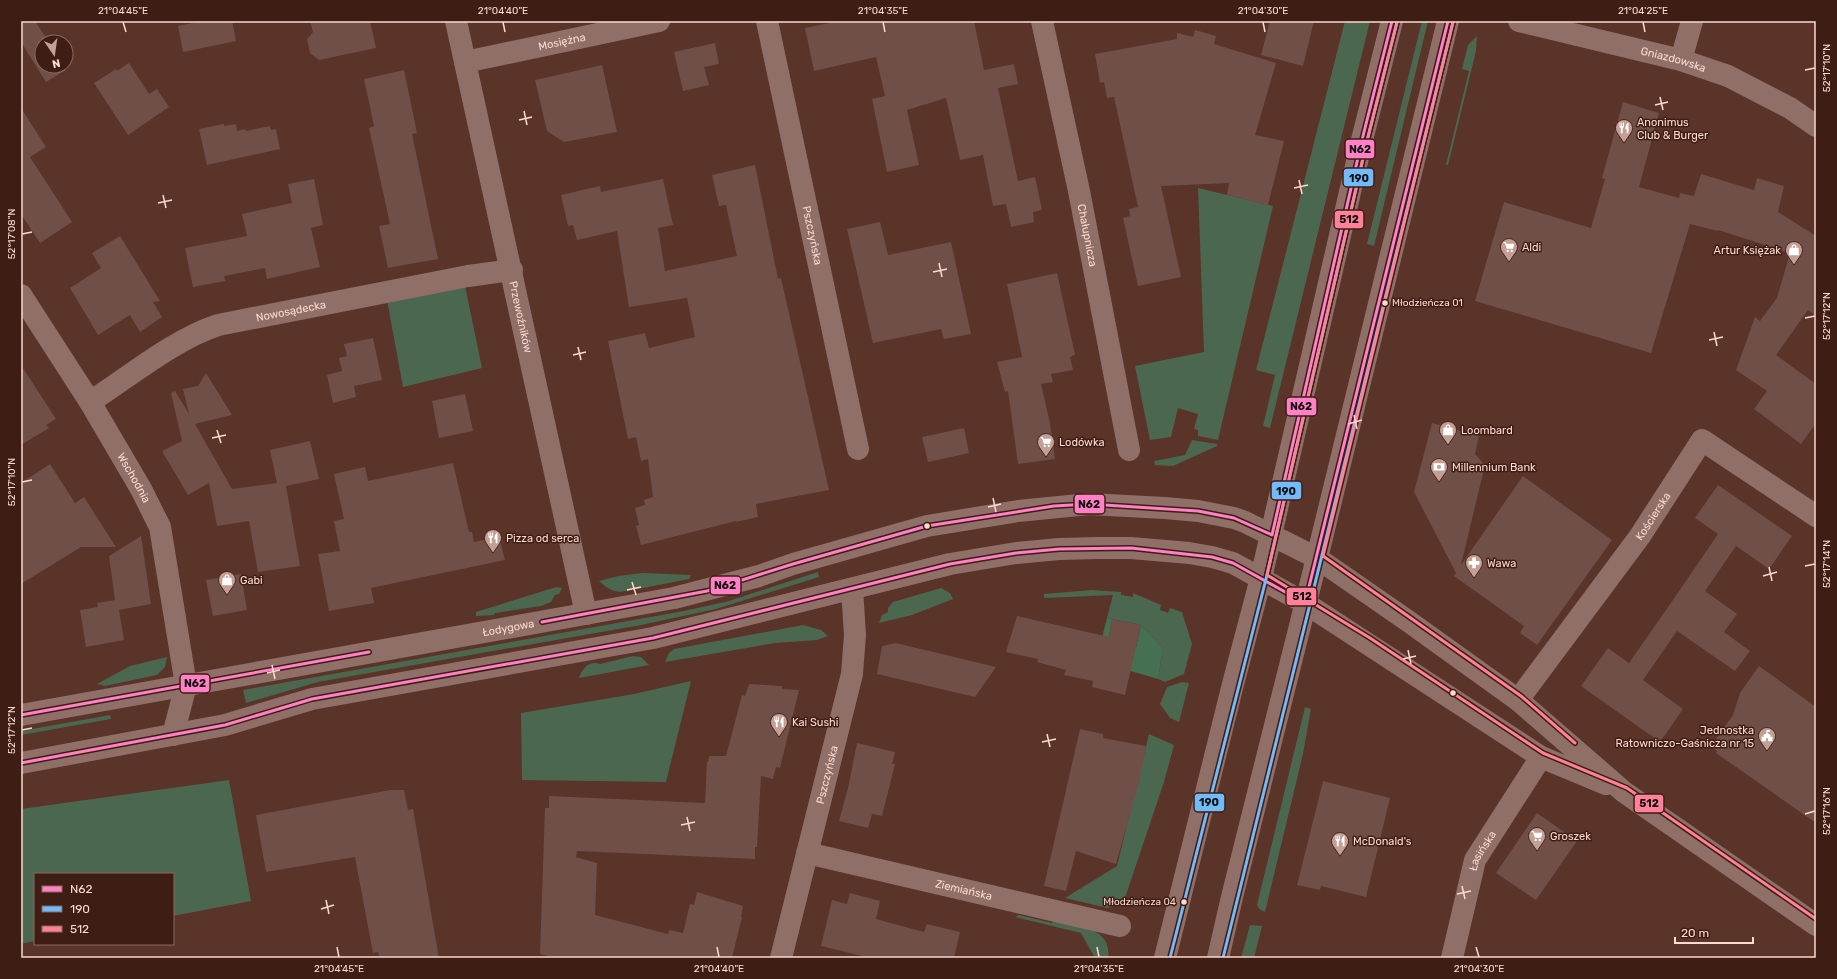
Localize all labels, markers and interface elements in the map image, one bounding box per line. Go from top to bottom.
text: 21°04'45"E [98,5,148,17]
text: 21°04'40"E [478,5,528,17]
text: 21°04'35"E [858,5,908,17]
text: 21°04'30"E [1238,5,1288,17]
text: 21°04'25"E [1618,5,1668,17]
street label: Mosiężna [537,30,587,53]
north arrow [34,34,74,74]
street label: Gniazdowska [1639,44,1708,75]
text: 52°17'10"N [1821,44,1833,92]
text: N [51,56,61,70]
place label: Anonimus Club & Burger [1637,116,1709,142]
restaurant icon: Anonimus Club & Burger [1614,118,1634,143]
line badge: N62 [1345,139,1375,159]
text: N62 [1349,143,1371,156]
line badge: 190 [1343,168,1374,187]
text: 190 [1349,172,1369,185]
street label: Chałupnicza [1075,203,1100,268]
street label: Pszczyńska [800,205,825,266]
text: 52°17'08"N [6,209,18,259]
line badge: 512 [1334,210,1364,229]
text: 512 [1339,213,1359,226]
supermarket icon: Aldi [1499,237,1519,262]
shop icon: Artur Księżak [1784,240,1804,265]
place label: Aldi [1522,241,1541,254]
place label: Artur Księżak [1714,244,1781,257]
street label: Przewoźników [507,280,535,354]
text: 52°17'12"N [1821,292,1833,340]
place label: Młodzieńcza 01 [1392,297,1463,309]
street label: Nowosądecka [255,298,327,324]
marker: Młodzieńcza 01 [1380,298,1390,308]
line badge: N62 [1286,397,1317,416]
text: N62 [1290,400,1312,413]
shop icon: Loombard [1438,420,1458,445]
place label: Loombard [1461,424,1513,437]
supermarket icon: Lodówka [1036,432,1056,457]
place label: Lodówka [1059,436,1105,449]
street label: Wschodnia [115,450,153,505]
bank icon: Millennium Bank [1429,457,1449,482]
text: 52°17'10"N [6,458,18,506]
place label: Millennium Bank [1452,461,1536,474]
line badge: 190 [1271,481,1302,500]
text: 190 [1276,485,1296,498]
street label: Kościerska [1633,490,1673,543]
line badge: N62 [1074,494,1105,514]
text: N62 [1078,498,1100,511]
unlabelled marker [922,521,932,531]
restaurant icon: Pizza od serca [483,528,503,553]
place label: Pizza od serca [506,532,579,545]
text: 52°17'14"N [1821,540,1833,588]
pharmacy icon: Wawa [1464,553,1484,578]
place label: Wawa [1487,557,1516,570]
shop icon: Gabi [217,570,237,595]
place label: Gabi [240,574,263,587]
line badge: N62 [710,576,741,595]
text: N62 [714,579,736,592]
line badge: 512 [1286,587,1317,606]
text: 512 [1292,590,1312,603]
street label: Łodygowa [481,617,535,639]
line badge: N62 [180,674,210,693]
text: N62 [184,677,206,690]
unlabelled marker [1448,688,1458,698]
text: 52°17'12"N [6,706,18,754]
restaurant icon: Kai Sushi [769,712,789,737]
place label: Kai Sushi [792,716,838,729]
place label: Jednostka Ratowniczo-Gaśnicza nr 15 [1615,724,1754,750]
public building icon: Jednostka Ratowniczo-Gaśnicza nr 15 [1757,726,1777,751]
street label: Pszczyńska [813,744,840,805]
text: 52°17'16"N [1821,787,1833,835]
line badge: 190 [1194,793,1225,812]
line badge: 512 [1634,794,1664,813]
text: 190 [1199,796,1219,809]
text: 512 [1639,797,1659,810]
supermarket icon: Groszek [1527,826,1547,851]
street label: Łasińska [1466,828,1499,872]
place label: Groszek [1550,830,1591,843]
restaurant icon: McDonald's [1330,831,1350,856]
place label: McDonald's [1353,835,1412,848]
legend [34,873,174,945]
street label: Ziemiańska [934,877,993,902]
text: N62 [70,882,93,896]
place label: Młodzieńcza 04 [1103,896,1176,908]
marker: Młodzieńcza 04 [1179,897,1189,907]
text: 190 [70,902,90,916]
scale bar [1675,919,1753,945]
text: 512 [70,922,89,936]
text: 20 m [1681,926,1709,940]
text: 21°04'45"E [314,963,364,975]
text: 21°04'40"E [694,963,744,975]
text: 21°04'35"E [1074,963,1124,975]
text: 21°04'30"E [1454,963,1504,975]

